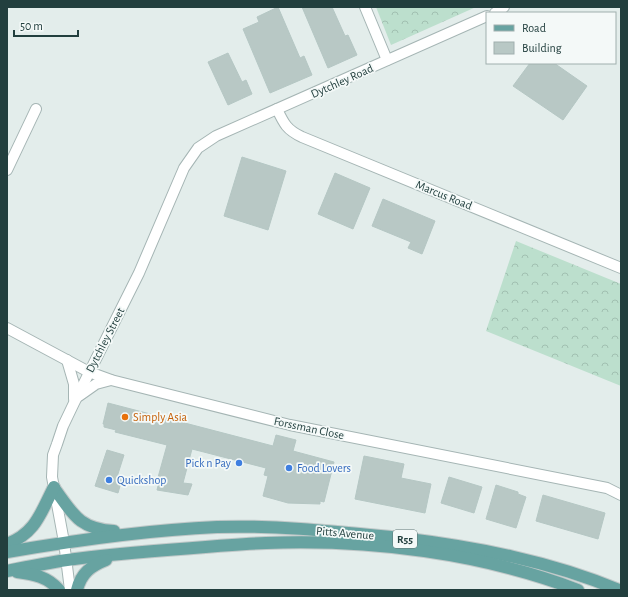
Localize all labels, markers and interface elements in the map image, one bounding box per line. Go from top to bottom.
scale bar [14,12,78,38]
legend [486,12,616,64]
text: 50 m [20,20,43,32]
text: Road [522,22,546,34]
text: Building [522,42,562,54]
street label: Dytchley Road [309,62,375,101]
street label: Marcus Road [414,178,474,212]
street label: Dytchley Street [83,305,127,375]
place label: Simply Asia [133,411,188,424]
marker: Simply Asia [120,412,130,422]
street label: Forssman Close [273,415,345,441]
place label: Pick n Pay [185,457,231,470]
marker: Pick n Pay [234,458,244,468]
place label: Food Lovers [297,462,351,474]
marker: Food Lovers [284,463,294,473]
place label: Quickshop [117,474,166,487]
marker: Quickshop [104,475,114,485]
street label: Pitts Avenue [315,524,375,542]
road number: R55 [393,530,417,548]

